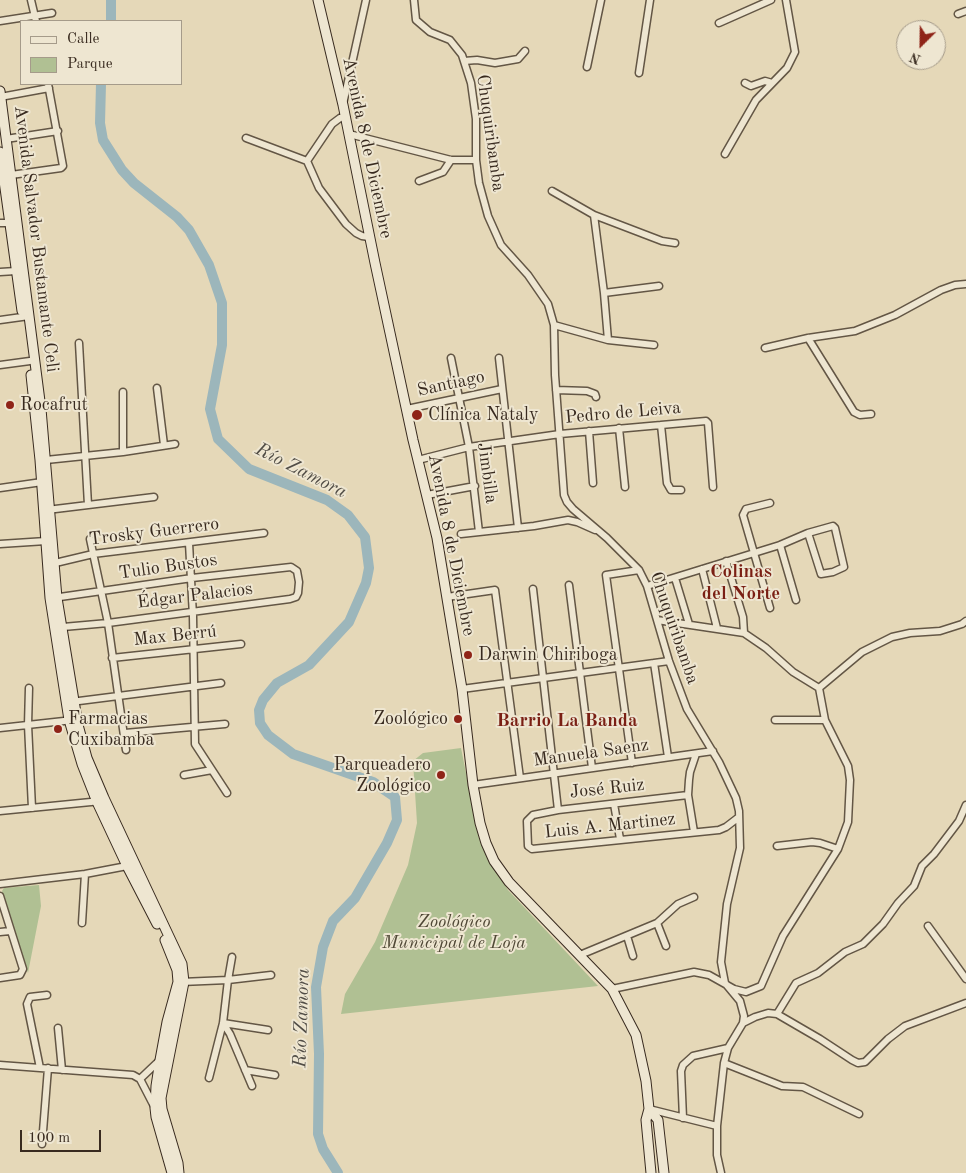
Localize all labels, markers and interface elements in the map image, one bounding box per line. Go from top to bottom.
legend [20,20,182,85]
north arrow [896,20,946,70]
text: Calle [67,32,99,47]
text: N [908,49,923,66]
street label: Avenida 8 de Diciembre [337,55,397,241]
text: Parque [67,57,113,72]
street label: Chuquiribamba [471,73,509,193]
street label: Avenida Salvador Bustamante Celi [9,104,63,374]
street label: Santiago [415,366,487,402]
place label: Rocafrut [20,394,88,416]
street label: Pedro de Leiva [564,397,682,429]
marker: Rocafrut [4,399,16,411]
place label: Clínica Nataly [428,404,538,426]
marker: Clínica Nataly [410,408,424,422]
water label: Río Zamora [251,438,351,504]
street label: Jimbilla [472,441,502,505]
street label: Avenida 8 de Diciembre [423,452,479,638]
street label: Trosky Guerrero [88,513,220,551]
street label: Tulio Bustos [117,549,219,585]
district label: Colinas del Norte [702,561,780,605]
street label: Chuquiribamba [645,569,703,687]
street label: Édgar Palacios [136,578,254,614]
street label: Max Berrú [132,621,218,651]
place label: Darwin Chiriboga [478,644,618,666]
marker: Darwin Chiriboga [462,649,474,661]
place label: Farmacias Cuxibamba [68,708,154,751]
place label: Zoológico [373,708,448,730]
district label: Barrio La Banda [496,710,638,732]
marker: Zoológico [452,713,464,725]
marker: Farmacias Cuxibamba [52,723,64,735]
street label: Manuela Saenz [532,734,650,772]
place label: Parqueadero Zoológico [333,754,431,796]
marker: Parqueadero Zoológico [435,769,447,781]
street label: José Ruiz [569,774,645,804]
street label: Luis A. Martinez [543,808,677,844]
park label: Zoológico Municipal de Loja [382,911,526,954]
water label: Río Zamora [289,968,315,1068]
scale bar [22,1120,104,1152]
text: 100 m [28,1131,70,1146]

